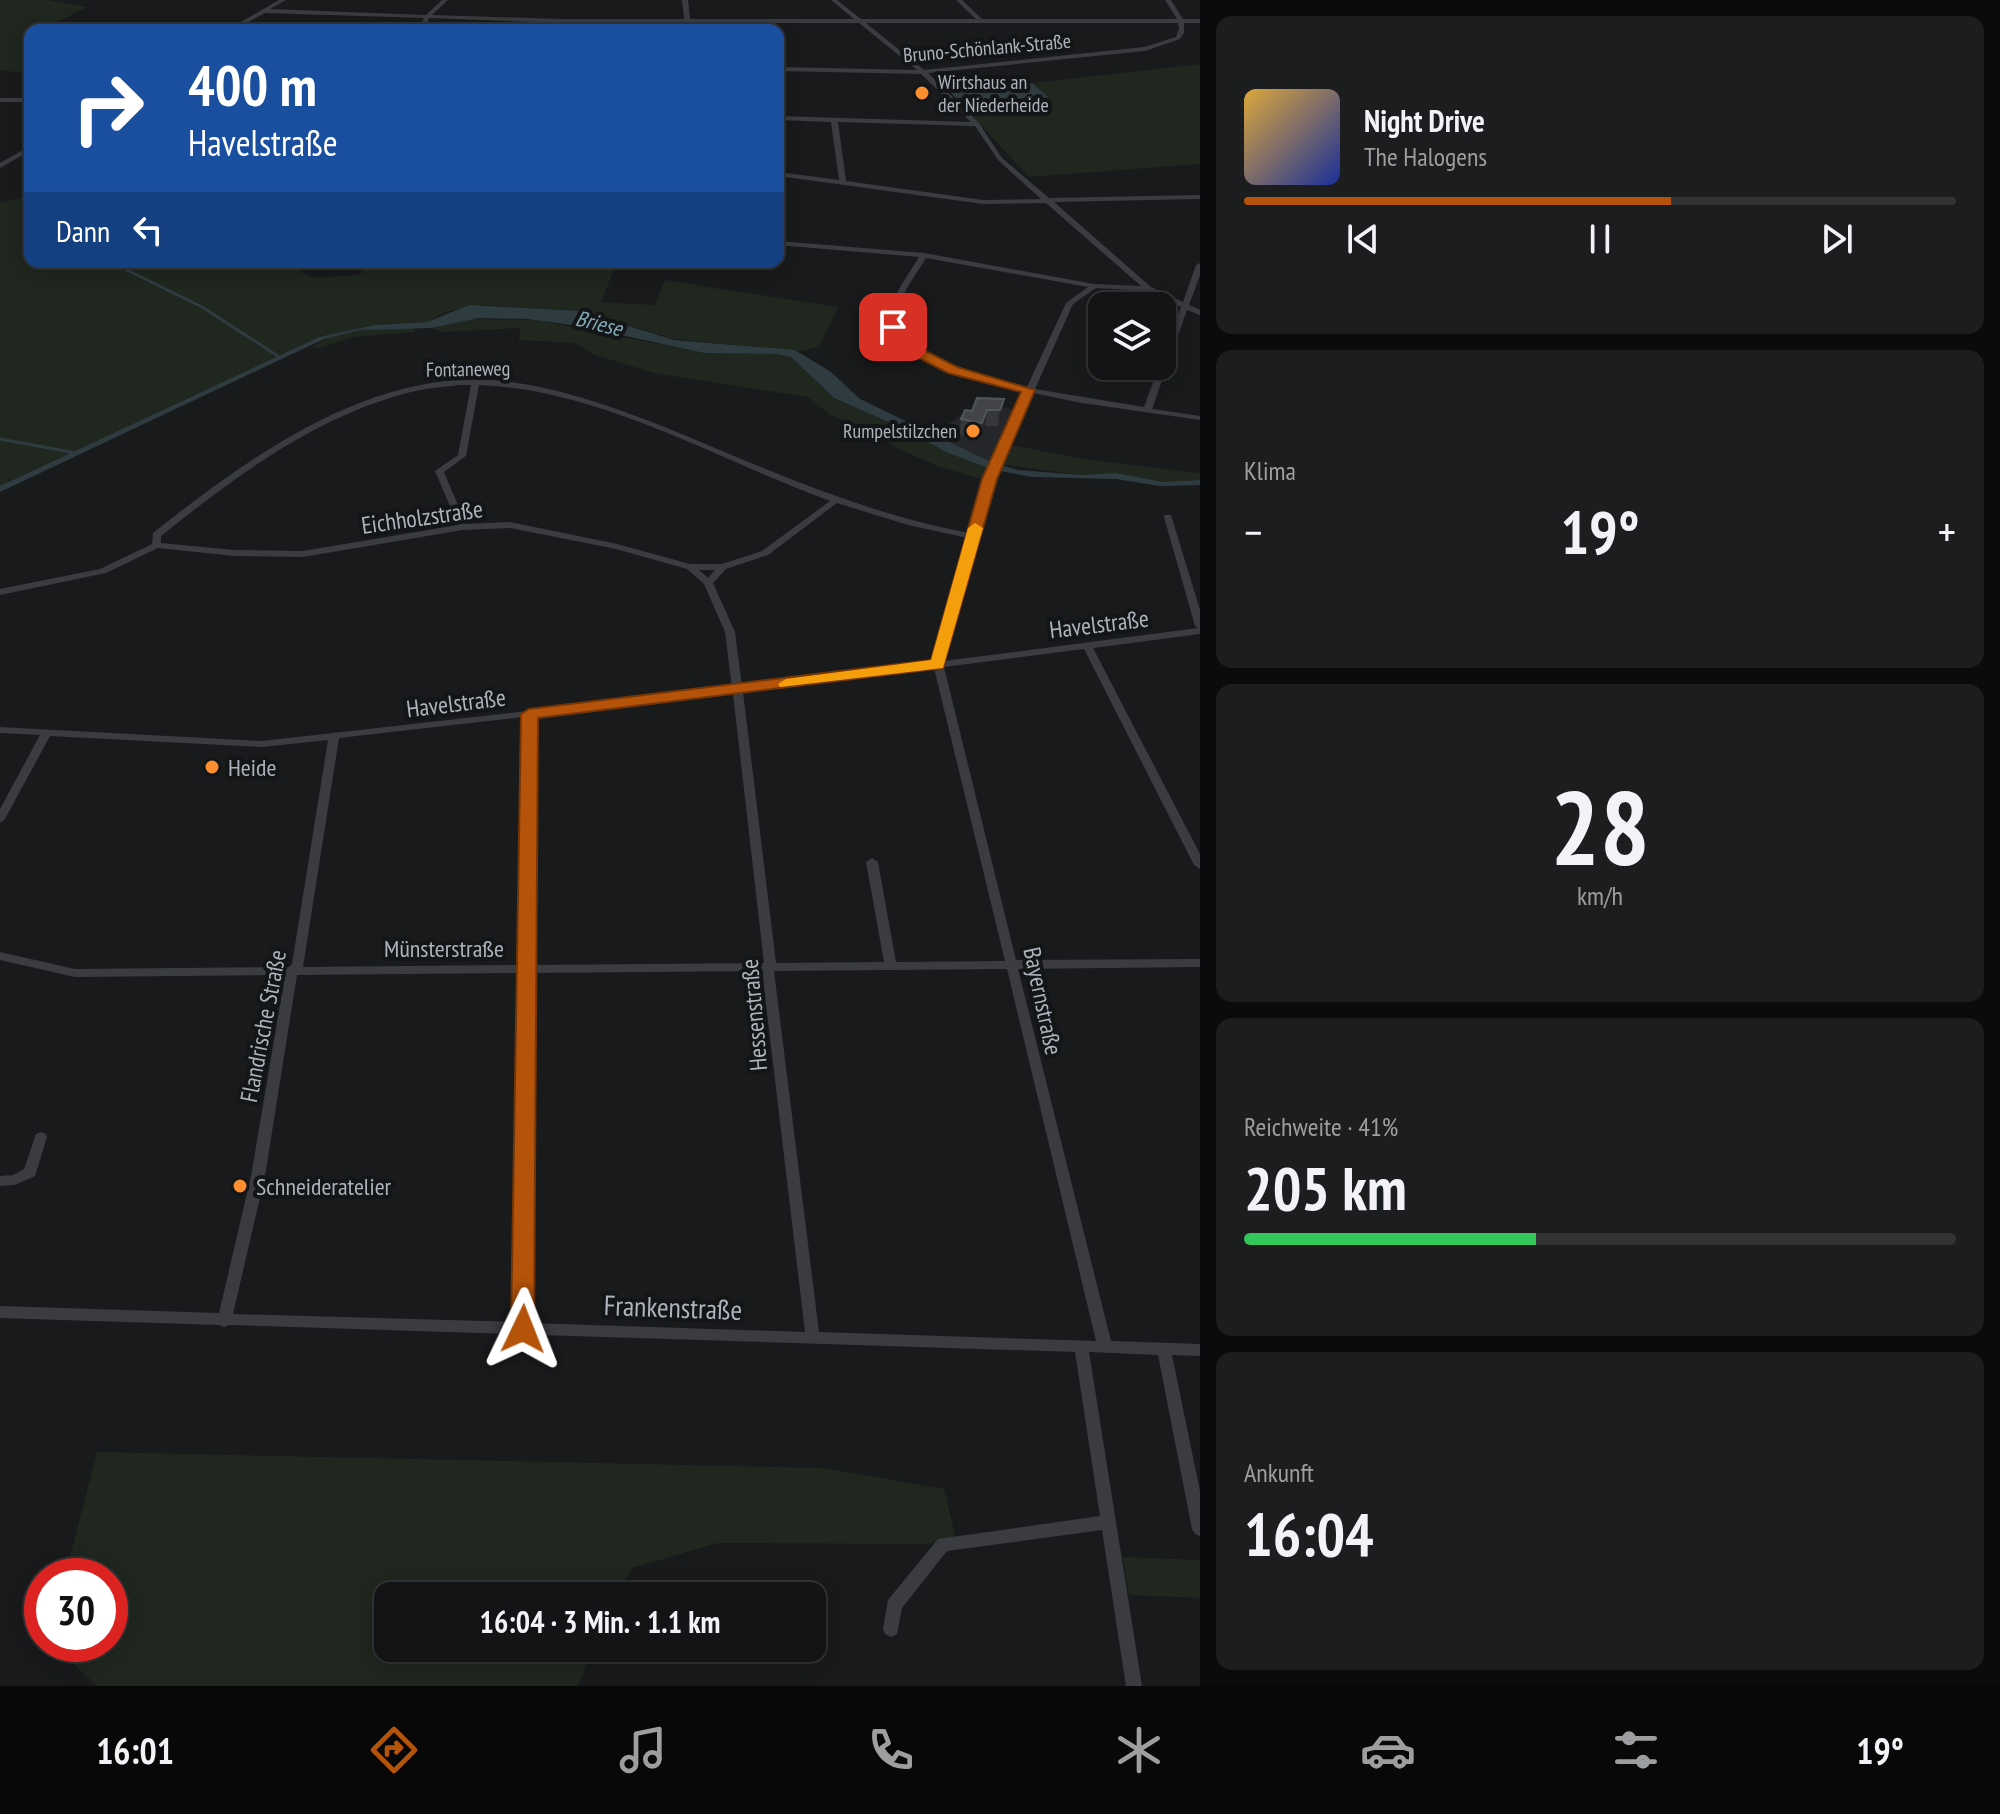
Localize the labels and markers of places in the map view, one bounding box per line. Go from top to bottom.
place label: Wirtshaus an der Niederheide [938,69,1049,118]
marker: Wirtshaus an der Niederheide [913,84,931,102]
pin [859,293,927,361]
place label: Rumpelstilzchen [843,418,957,444]
marker: Rumpelstilzchen [964,422,982,440]
place label: Heide [228,752,276,783]
marker: Heide [203,758,221,776]
place label: Schneideratelier [256,1171,392,1202]
marker: Schneideratelier [231,1177,249,1195]

